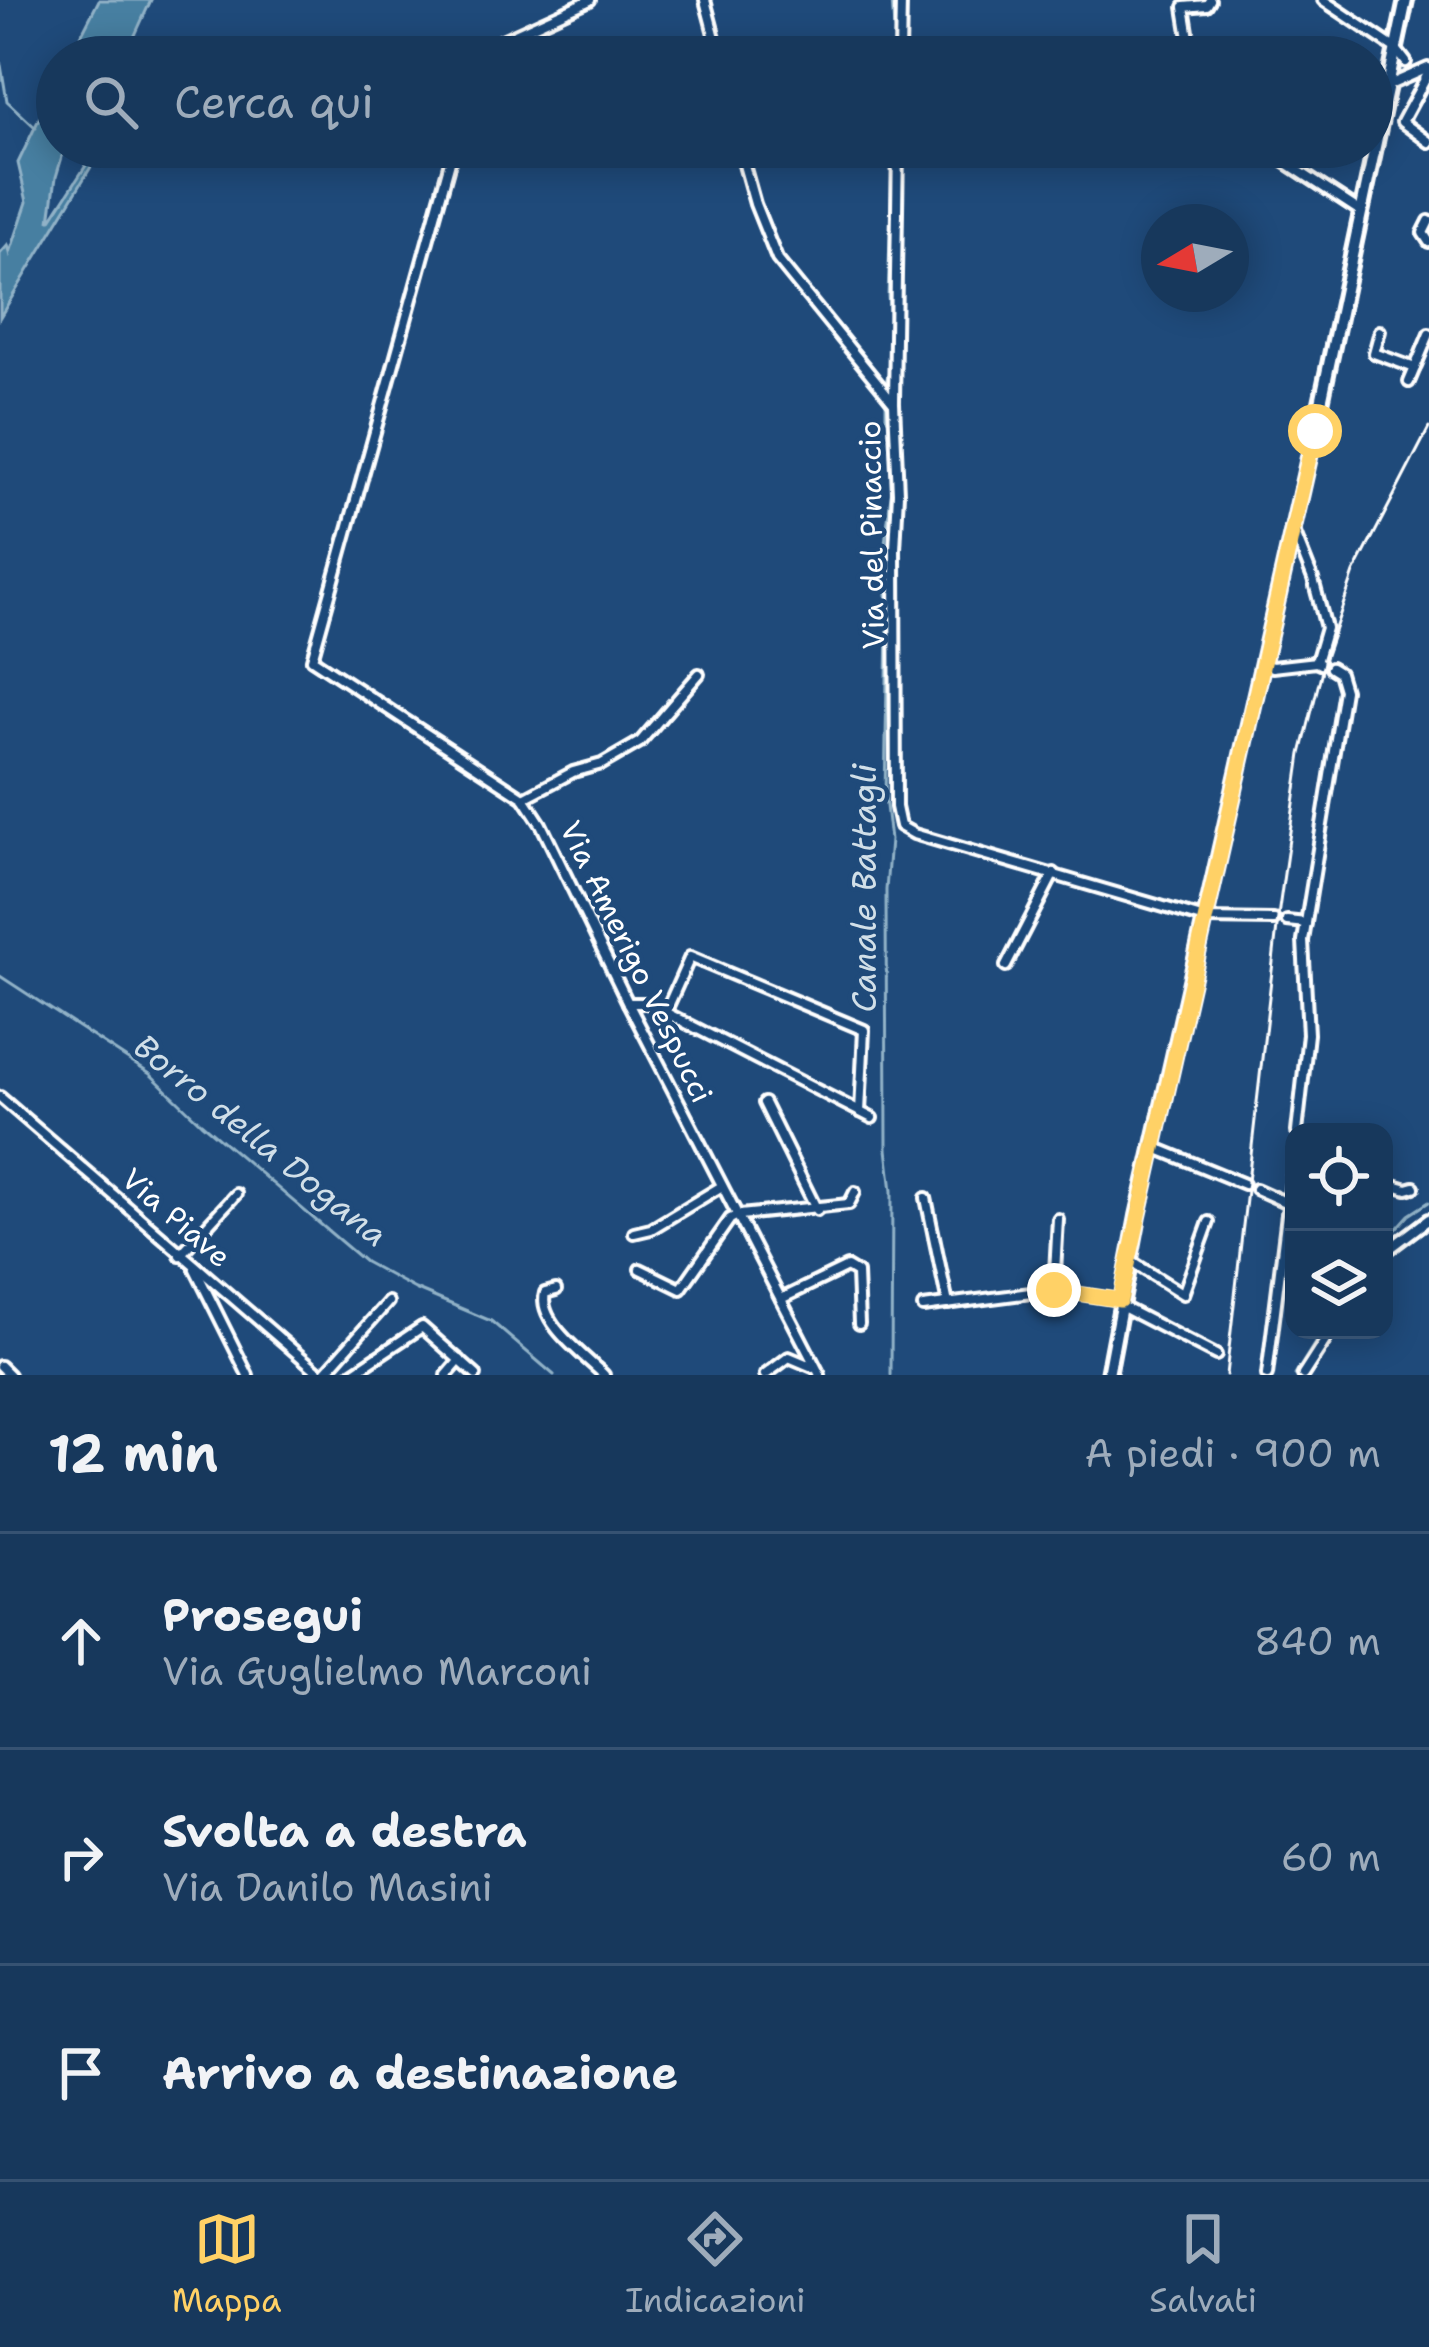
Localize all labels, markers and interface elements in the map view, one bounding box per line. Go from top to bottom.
search box [36,36,1393,168]
icon: search [78,69,144,135]
text: Cerca qui [174,72,374,132]
north arrow [1141,204,1249,312]
route start [1288,404,1342,458]
street label: Via del Pinaccio [849,420,894,650]
water label: Canale Battagli [842,763,887,1013]
street label: Via Amerigo Vespucci [550,814,723,1110]
water label: Borro della Dogana [124,1024,397,1257]
map controls [1285,1123,1393,1339]
button: locate [1285,1123,1393,1231]
street label: Via Piave [113,1159,240,1277]
button: layers [1285,1231,1393,1339]
route end [1027,1263,1081,1317]
text: 12 min [48,1419,218,1487]
text: A piedi · 900 m [1085,1427,1381,1479]
text: Prosegui [162,1585,363,1645]
icon: ahead [48,1608,114,1674]
text: 840 m [1254,1615,1381,1667]
text: Via Guglielmo Marconi [162,1645,592,1697]
text: Svolta a destra [162,1801,527,1861]
icon: right [48,1824,114,1890]
text: 60 m [1281,1831,1381,1883]
text: Via Danilo Masini [162,1861,493,1913]
icon: arrive [48,2040,114,2106]
text: Arrivo a destinazione [162,2043,678,2103]
tab: Mappa [172,2206,282,2323]
tab: Indicazioni [625,2206,806,2323]
tab: Salvati [1149,2206,1257,2323]

